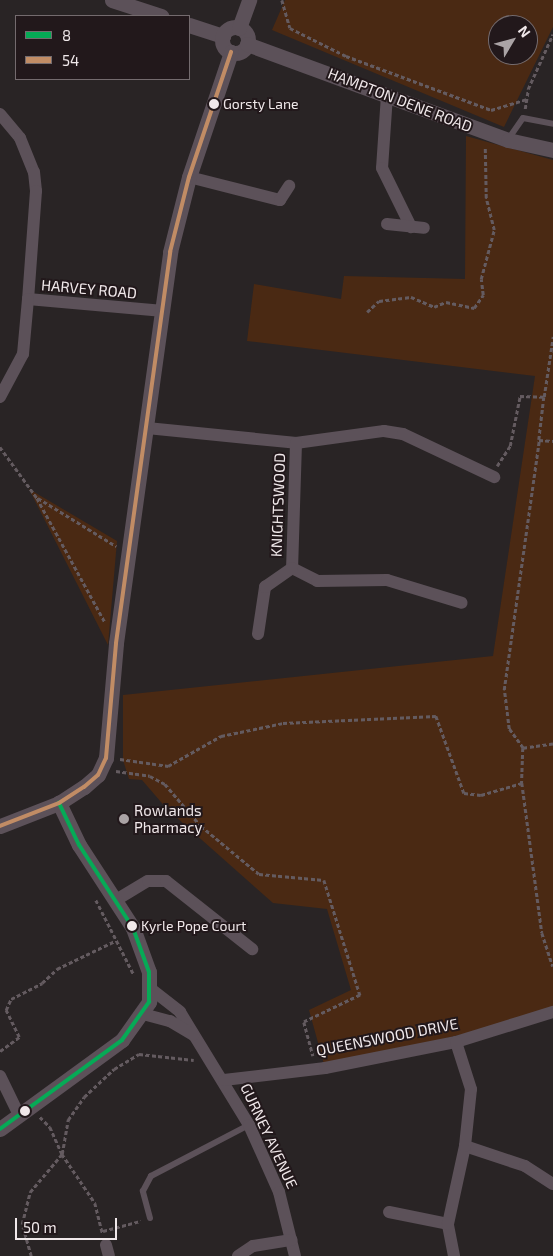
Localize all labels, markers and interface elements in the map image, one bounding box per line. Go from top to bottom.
legend [15,15,190,80]
north arrow [488,15,538,65]
text: N [515,22,534,40]
text: 8 [62,26,71,44]
text: 54 [62,51,79,69]
street label: HAMPTON DENE ROAD [325,64,475,136]
place label: Gorsty Lane [223,96,299,112]
marker: Gorsty Lane [209,99,219,109]
street label: HARVEY ROAD [40,276,138,302]
street label: KNIGHTSWOOD [267,453,289,557]
place label: Rowlands Pharmacy [134,801,202,836]
marker: Rowlands Pharmacy [118,813,130,825]
place label: Kyrle Pope Court [141,918,246,934]
marker: Kyrle Pope Court [127,921,137,931]
street label: QUEENSWOOD DRIVE [315,1014,459,1060]
street label: GURNEY AVENUE [237,1080,301,1192]
unlabelled marker [20,1106,30,1116]
scale bar [18,1208,120,1240]
text: 50 m [23,1218,57,1236]

